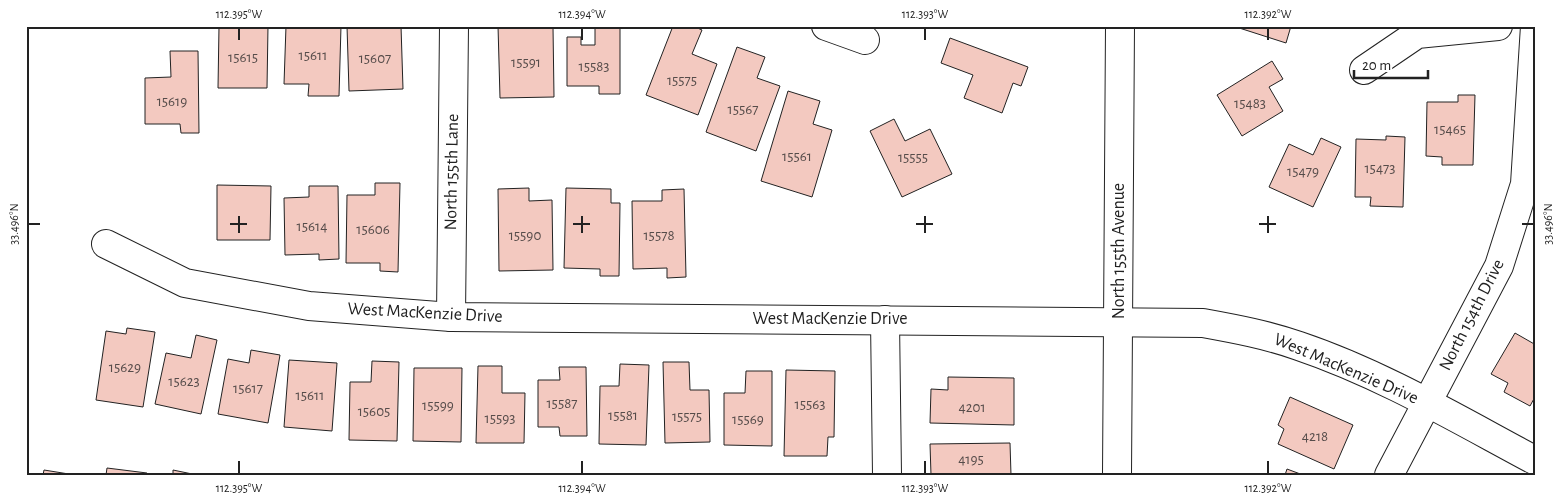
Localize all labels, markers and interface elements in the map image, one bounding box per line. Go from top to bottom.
text: 112.395°W [216,8,263,20]
text: 112.394°W [558,8,606,20]
text: 112.393°W [902,8,948,20]
text: 112.392°W [1245,8,1292,20]
house number: 15611 [299,48,327,63]
scale bar [1354,48,1428,80]
house number: 15615 [228,50,258,65]
house number: 15607 [359,51,391,66]
house number: 15591 [511,55,541,70]
text: 20 m [1362,58,1391,73]
house number: 15583 [579,59,610,74]
house number: 15575 [667,73,697,88]
house number: 15619 [157,94,187,109]
house number: 15483 [1234,96,1266,111]
house number: 15567 [727,102,759,117]
street label: North 155th Lane [442,113,462,231]
house number: 15465 [1434,122,1466,137]
house number: 15561 [782,149,812,164]
house number: 15555 [898,150,928,165]
house number: 15473 [1364,161,1396,176]
house number: 15479 [1287,164,1319,179]
street label: North 155th Avenue [1110,183,1128,319]
text: 33.496°N [8,203,20,245]
text: 33.496°N [1542,203,1554,245]
house number: 15614 [297,219,327,234]
house number: 15606 [356,222,390,237]
house number: 15590 [509,228,541,243]
house number: 15578 [643,228,675,243]
street label: North 154th Drive [1436,256,1508,374]
street label: West MacKenzie Drive [347,300,503,326]
street label: West MacKenzie Drive [752,310,908,328]
street label: West MacKenzie Drive [1271,330,1421,408]
house number: 15629 [109,360,141,375]
house number: 15623 [168,374,200,389]
house number: 15617 [233,381,263,396]
house number: 15611 [296,388,324,403]
house number: 15587 [546,396,578,411]
house number: 15563 [795,397,825,412]
house number: 15599 [422,398,454,413]
house number: 4201 [958,400,986,415]
house number: 15605 [358,404,390,419]
house number: 15581 [608,408,638,423]
house number: 15575 [672,409,702,424]
house number: 15593 [485,411,515,426]
house number: 15569 [732,412,764,427]
house number: 4218 [1302,429,1328,444]
house number: 4195 [958,452,984,467]
text: 112.395°W [216,482,263,494]
text: 112.394°W [558,482,606,494]
text: 112.393°W [902,482,948,494]
text: 112.392°W [1245,482,1292,494]

